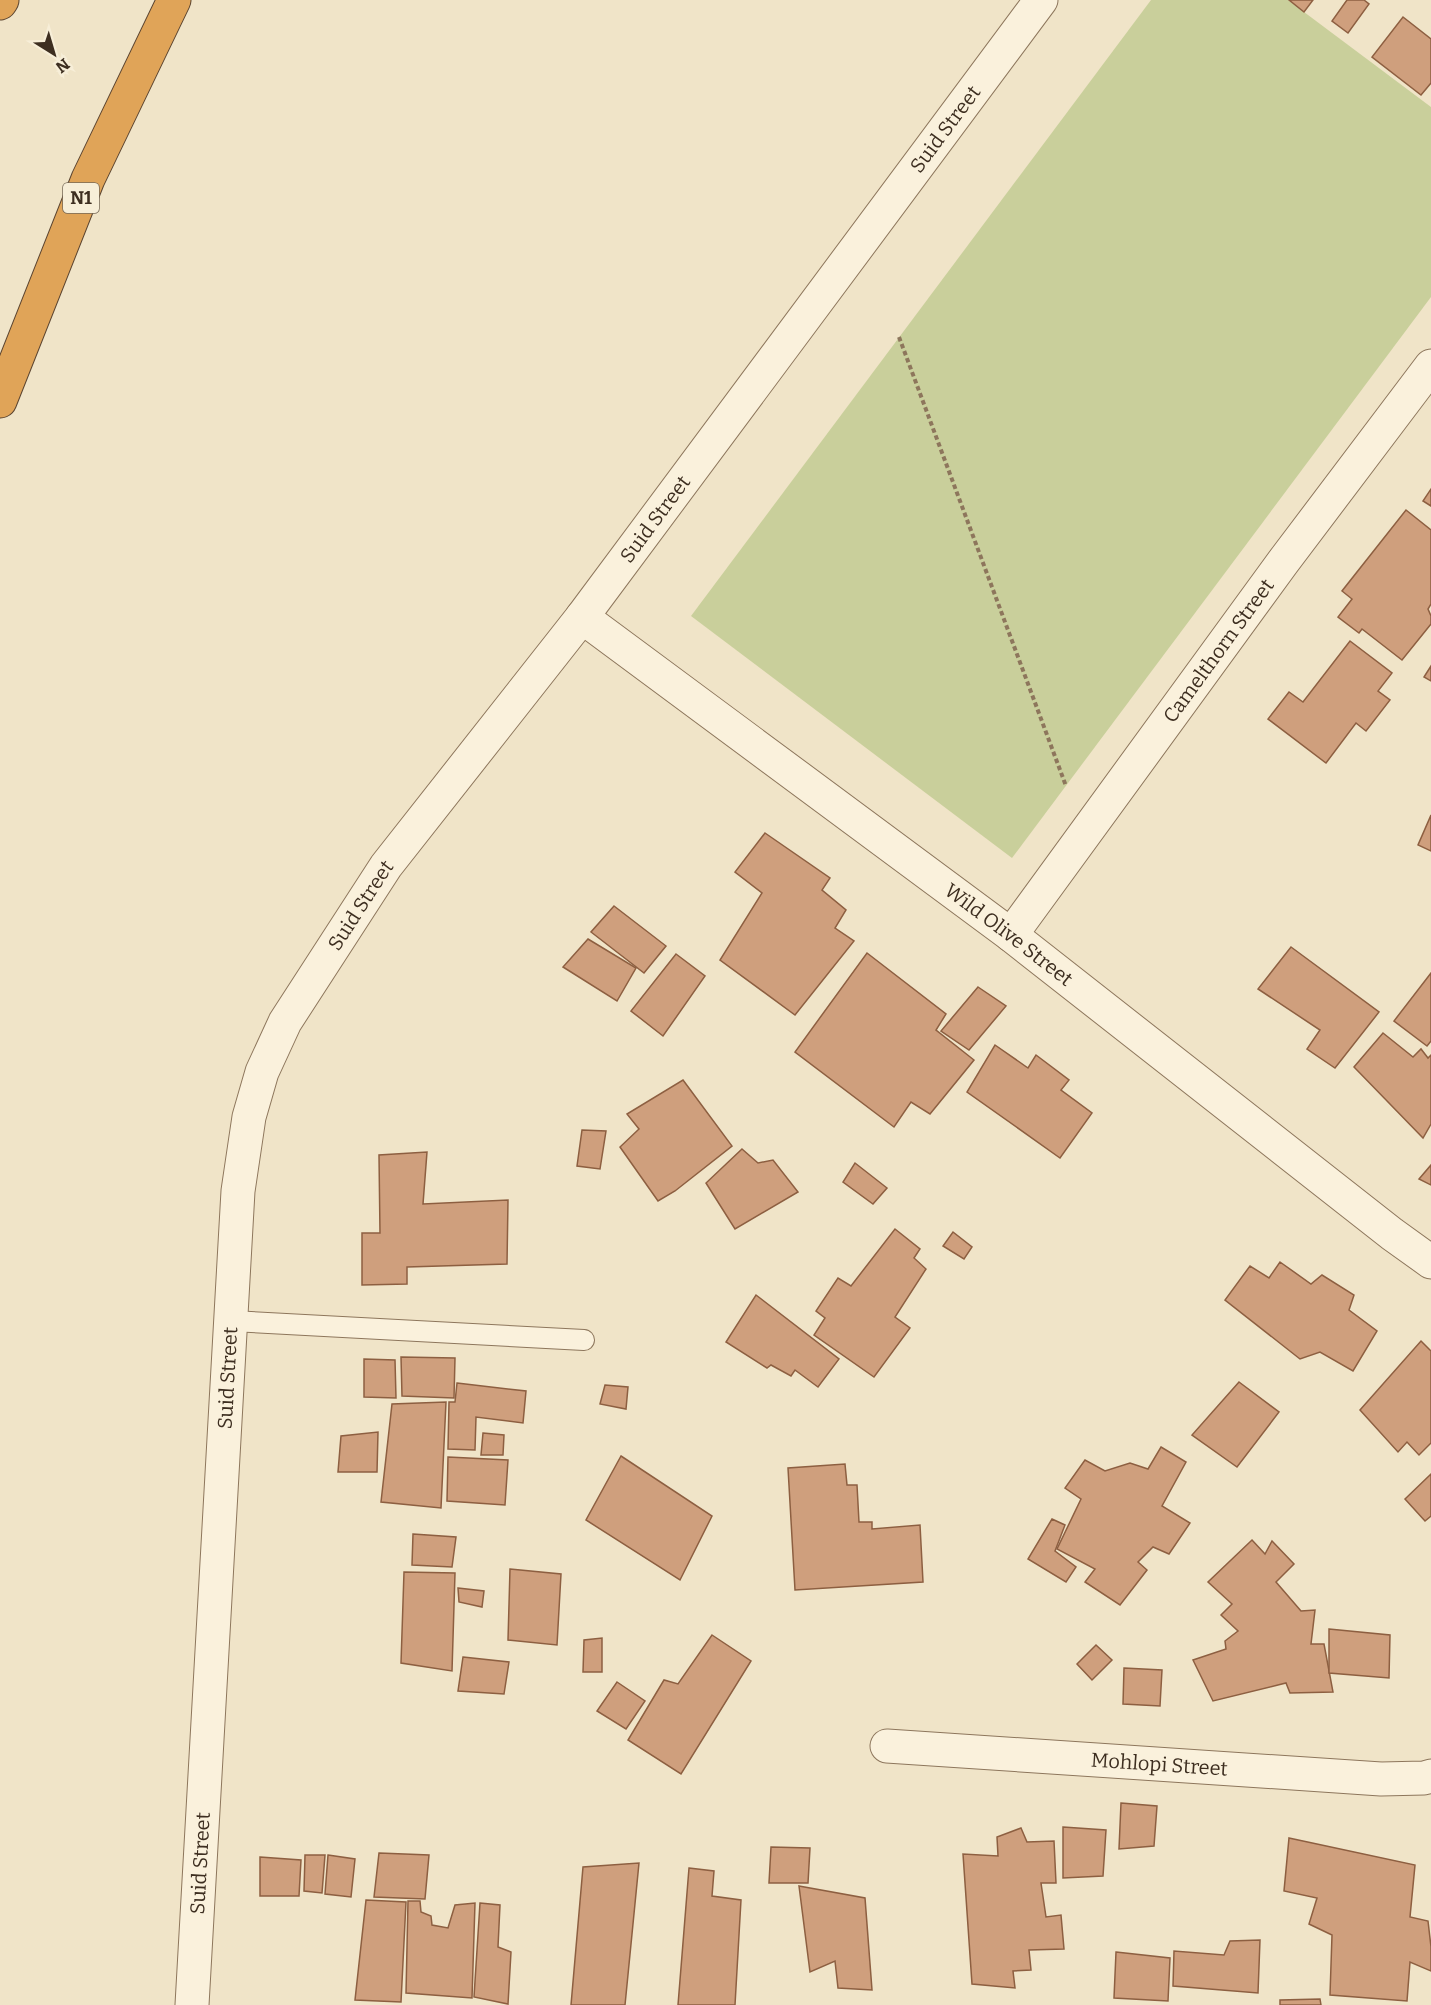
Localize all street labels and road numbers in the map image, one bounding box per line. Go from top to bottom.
street label: Suid Street [905,81,985,177]
road number: N1 [63,183,99,213]
street label: Suid Street [615,471,695,567]
street label: Camelthorn Street [1158,574,1279,727]
street label: Suid Street [323,855,398,955]
street label: Wild Olive Street [940,878,1078,991]
street label: Suid Street [213,1326,242,1430]
street label: Mohlopi Street [1090,1748,1229,1781]
street label: Suid Street [185,1811,215,1915]

